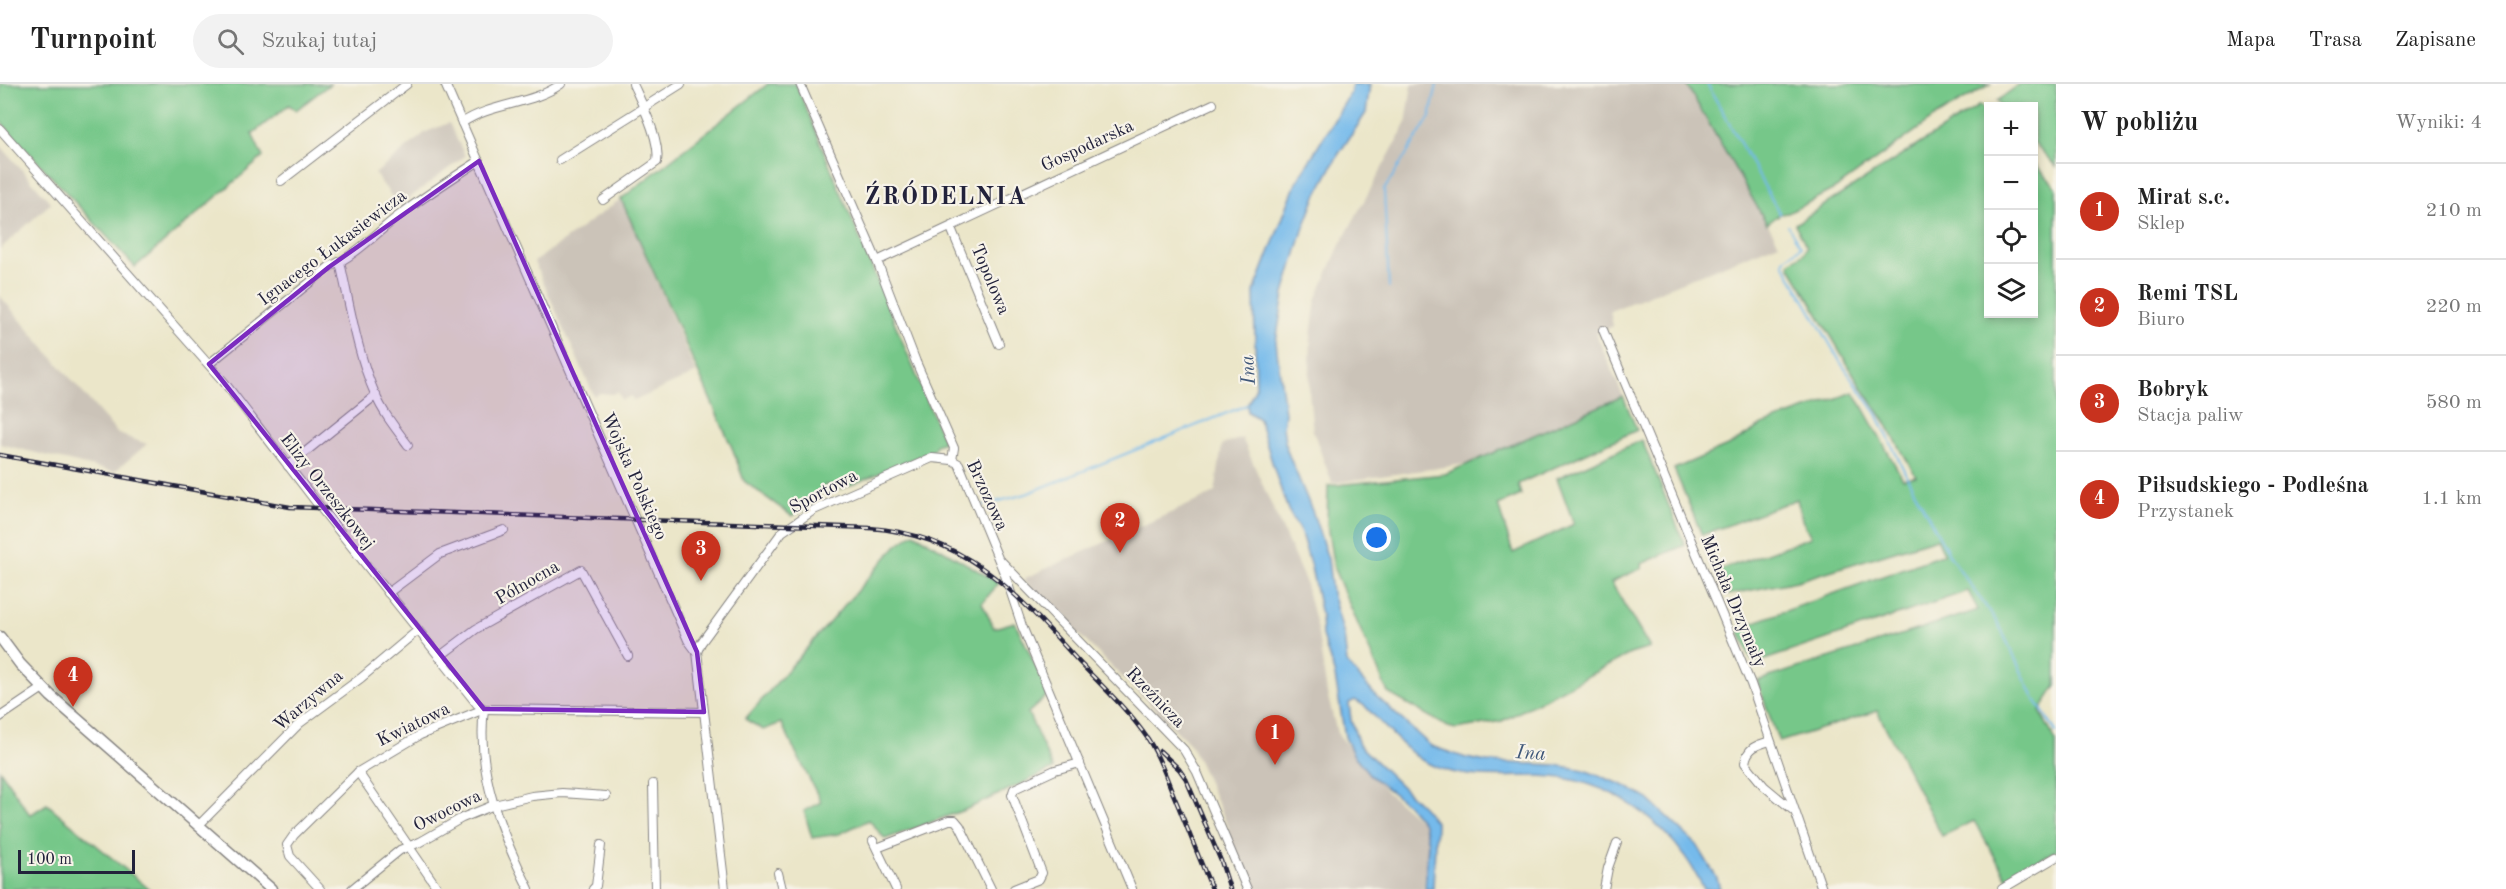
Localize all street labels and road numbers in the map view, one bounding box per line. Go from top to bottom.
street label: Gospodarska [1038,117,1136,175]
street label: Ignacego Łukasiewicza [255,186,410,309]
street label: Topolowa [967,242,1013,317]
street label: Wojska Polskiego [598,410,670,543]
street label: Elizy Orzeszkowej [276,430,378,553]
street label: Brzozowa [963,457,1011,534]
street label: Sportowa [787,467,860,517]
street label: Michała Drzymały [1697,533,1769,671]
street label: Północna [493,557,563,608]
street label: Rzeźnicza [1122,664,1188,731]
street label: Warzywna [271,667,347,735]
street label: Kwiatowa [374,700,453,750]
street label: Owocowa [411,787,484,835]

